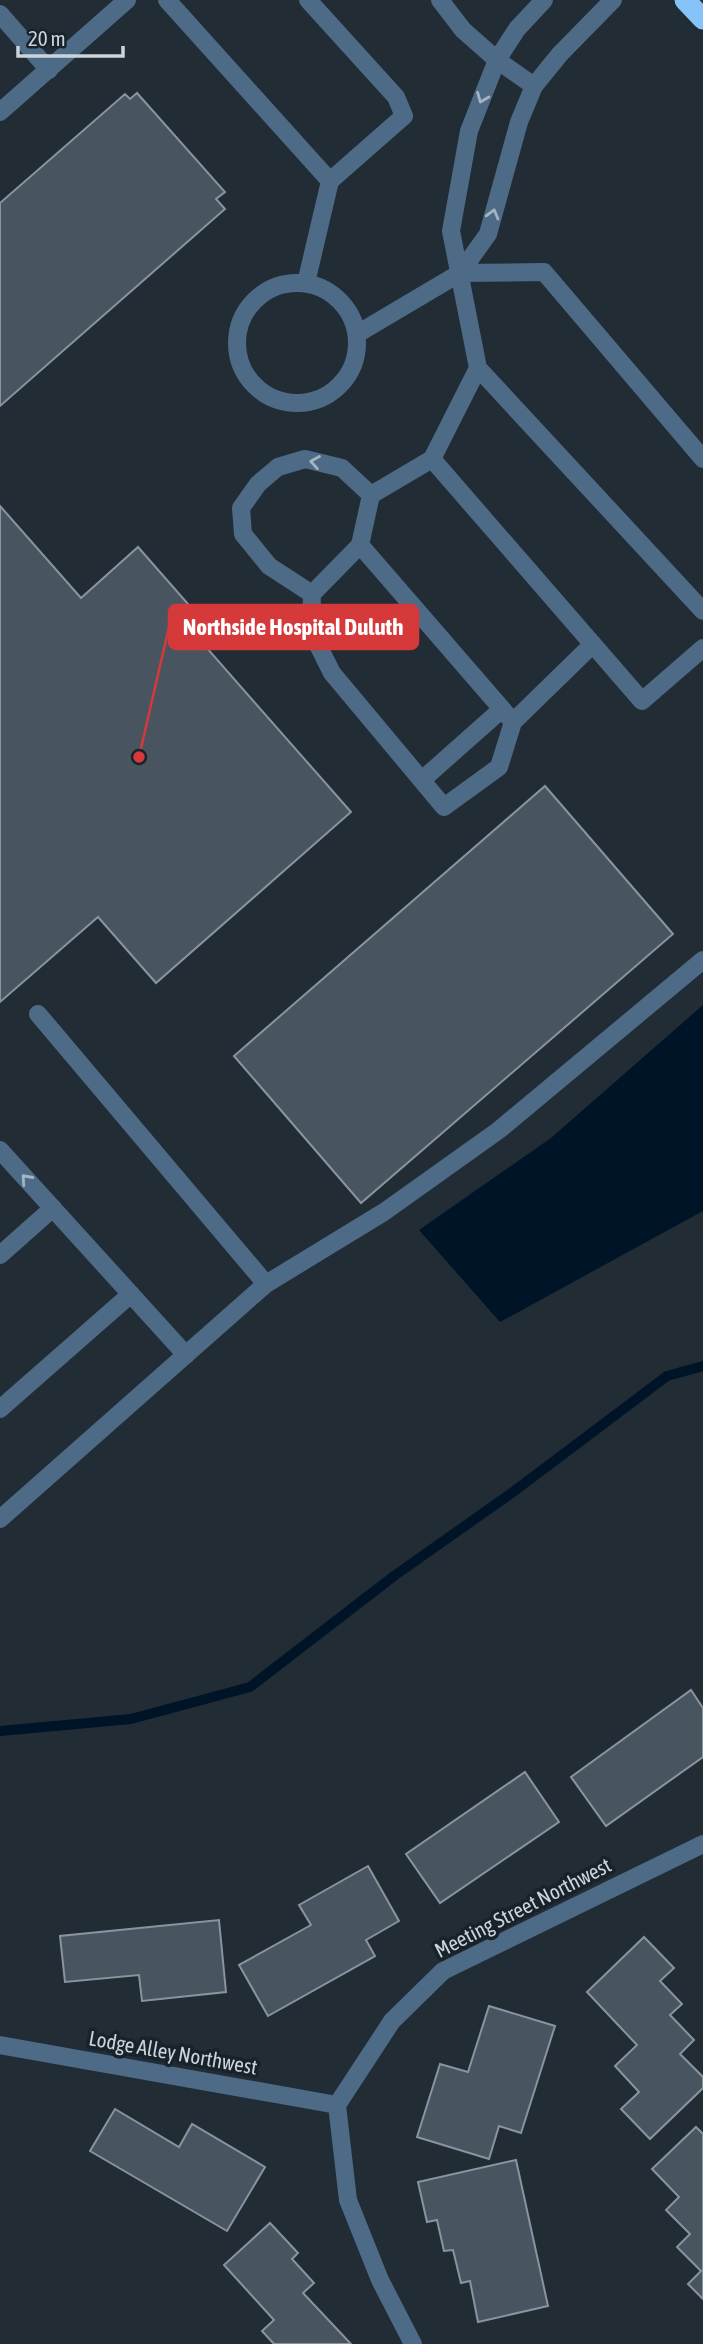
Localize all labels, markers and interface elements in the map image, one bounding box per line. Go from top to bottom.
scale bar [18,14,122,58]
text: 20 m [28,26,66,50]
one-way arrow [477,92,491,104]
one-way arrow [485,208,500,220]
one-way arrow [309,455,321,470]
callout: Northside Hospital Duluth [169,605,418,649]
text: Northside Hospital Duluth [183,614,403,640]
one-way arrow [22,1174,35,1187]
street label: Meeting Street Northwest [430,1852,615,1962]
street label: Lodge Alley Northwest [87,2025,259,2079]

